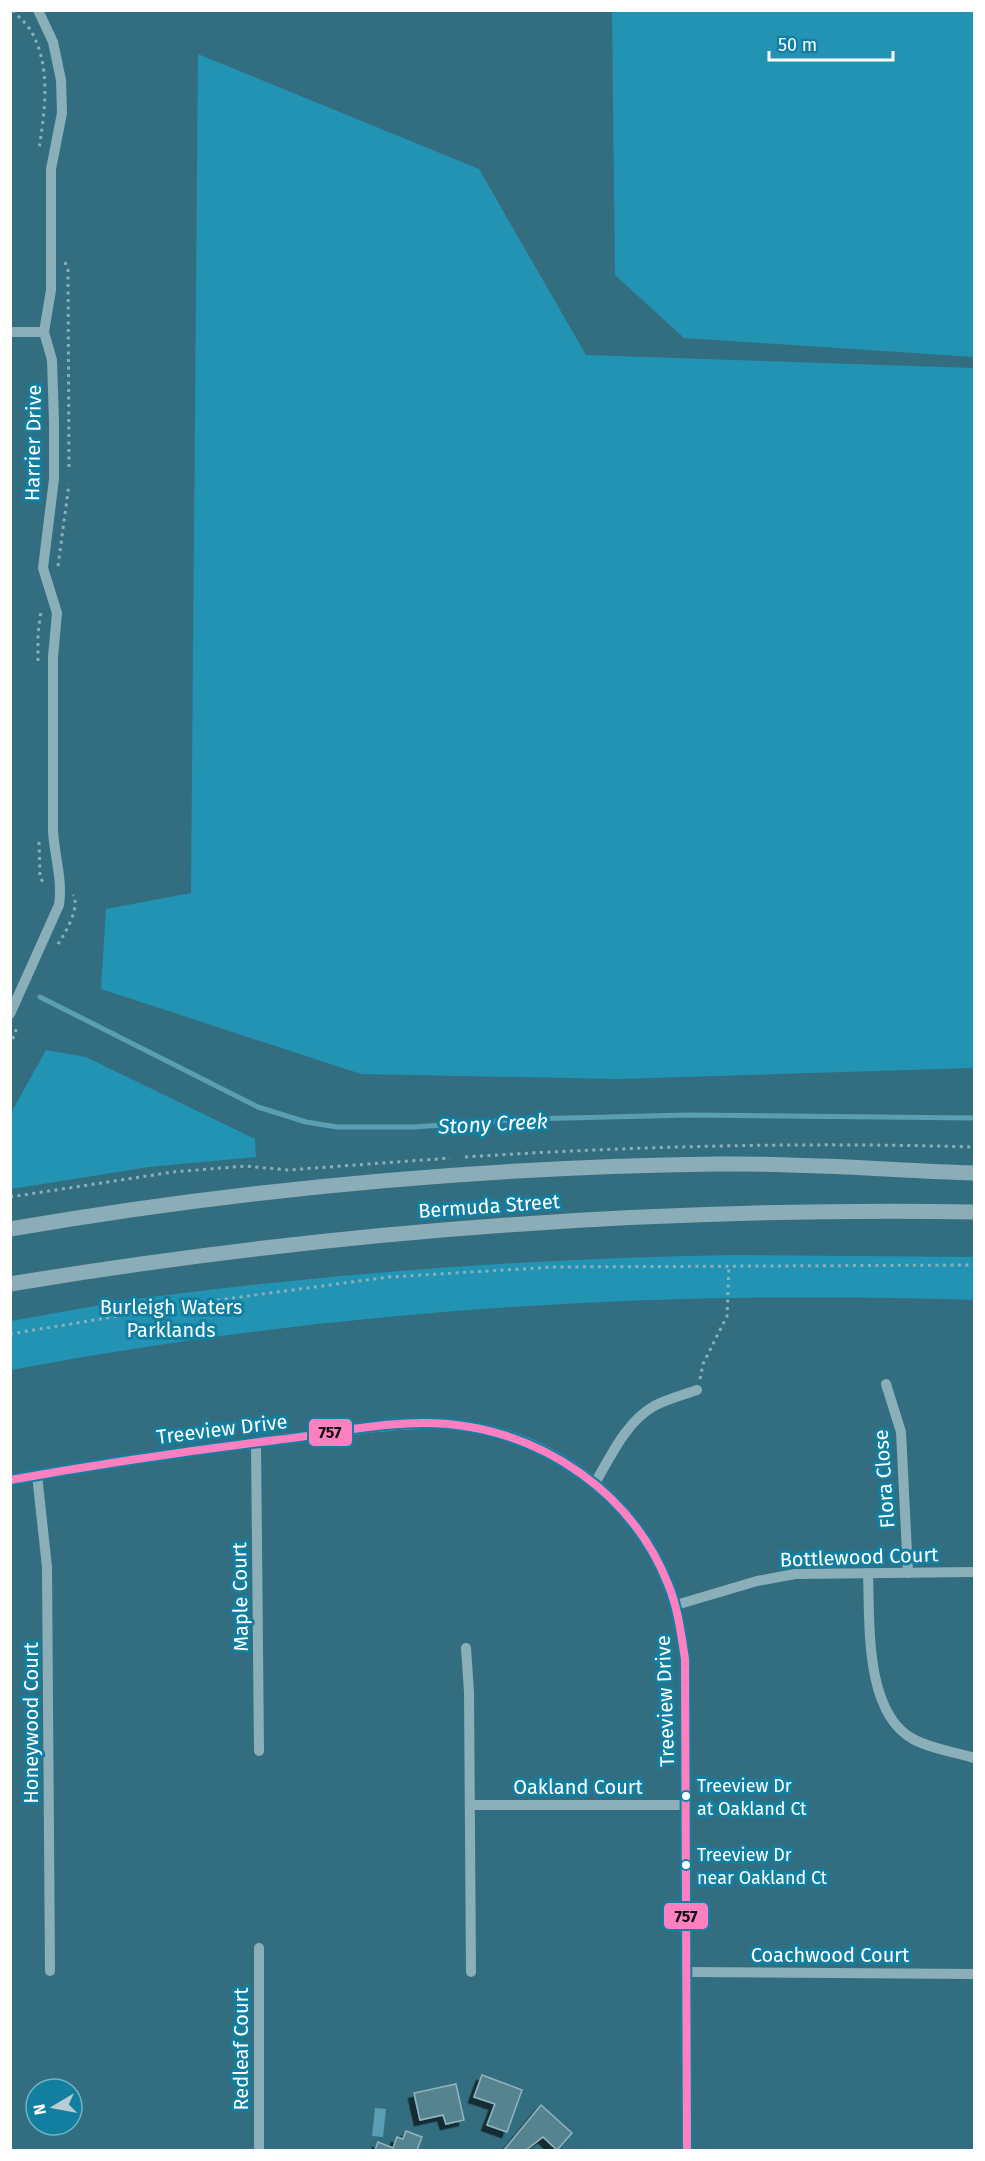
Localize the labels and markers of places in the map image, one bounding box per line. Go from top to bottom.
place label: Treeview Dr at Oakland Ct [697,1775,807,1820]
marker: Treeview Dr at Oakland Ct [680,1790,692,1802]
place label: Treeview Dr near Oakland Ct [697,1844,828,1889]
marker: Treeview Dr near Oakland Ct [680,1859,692,1871]

